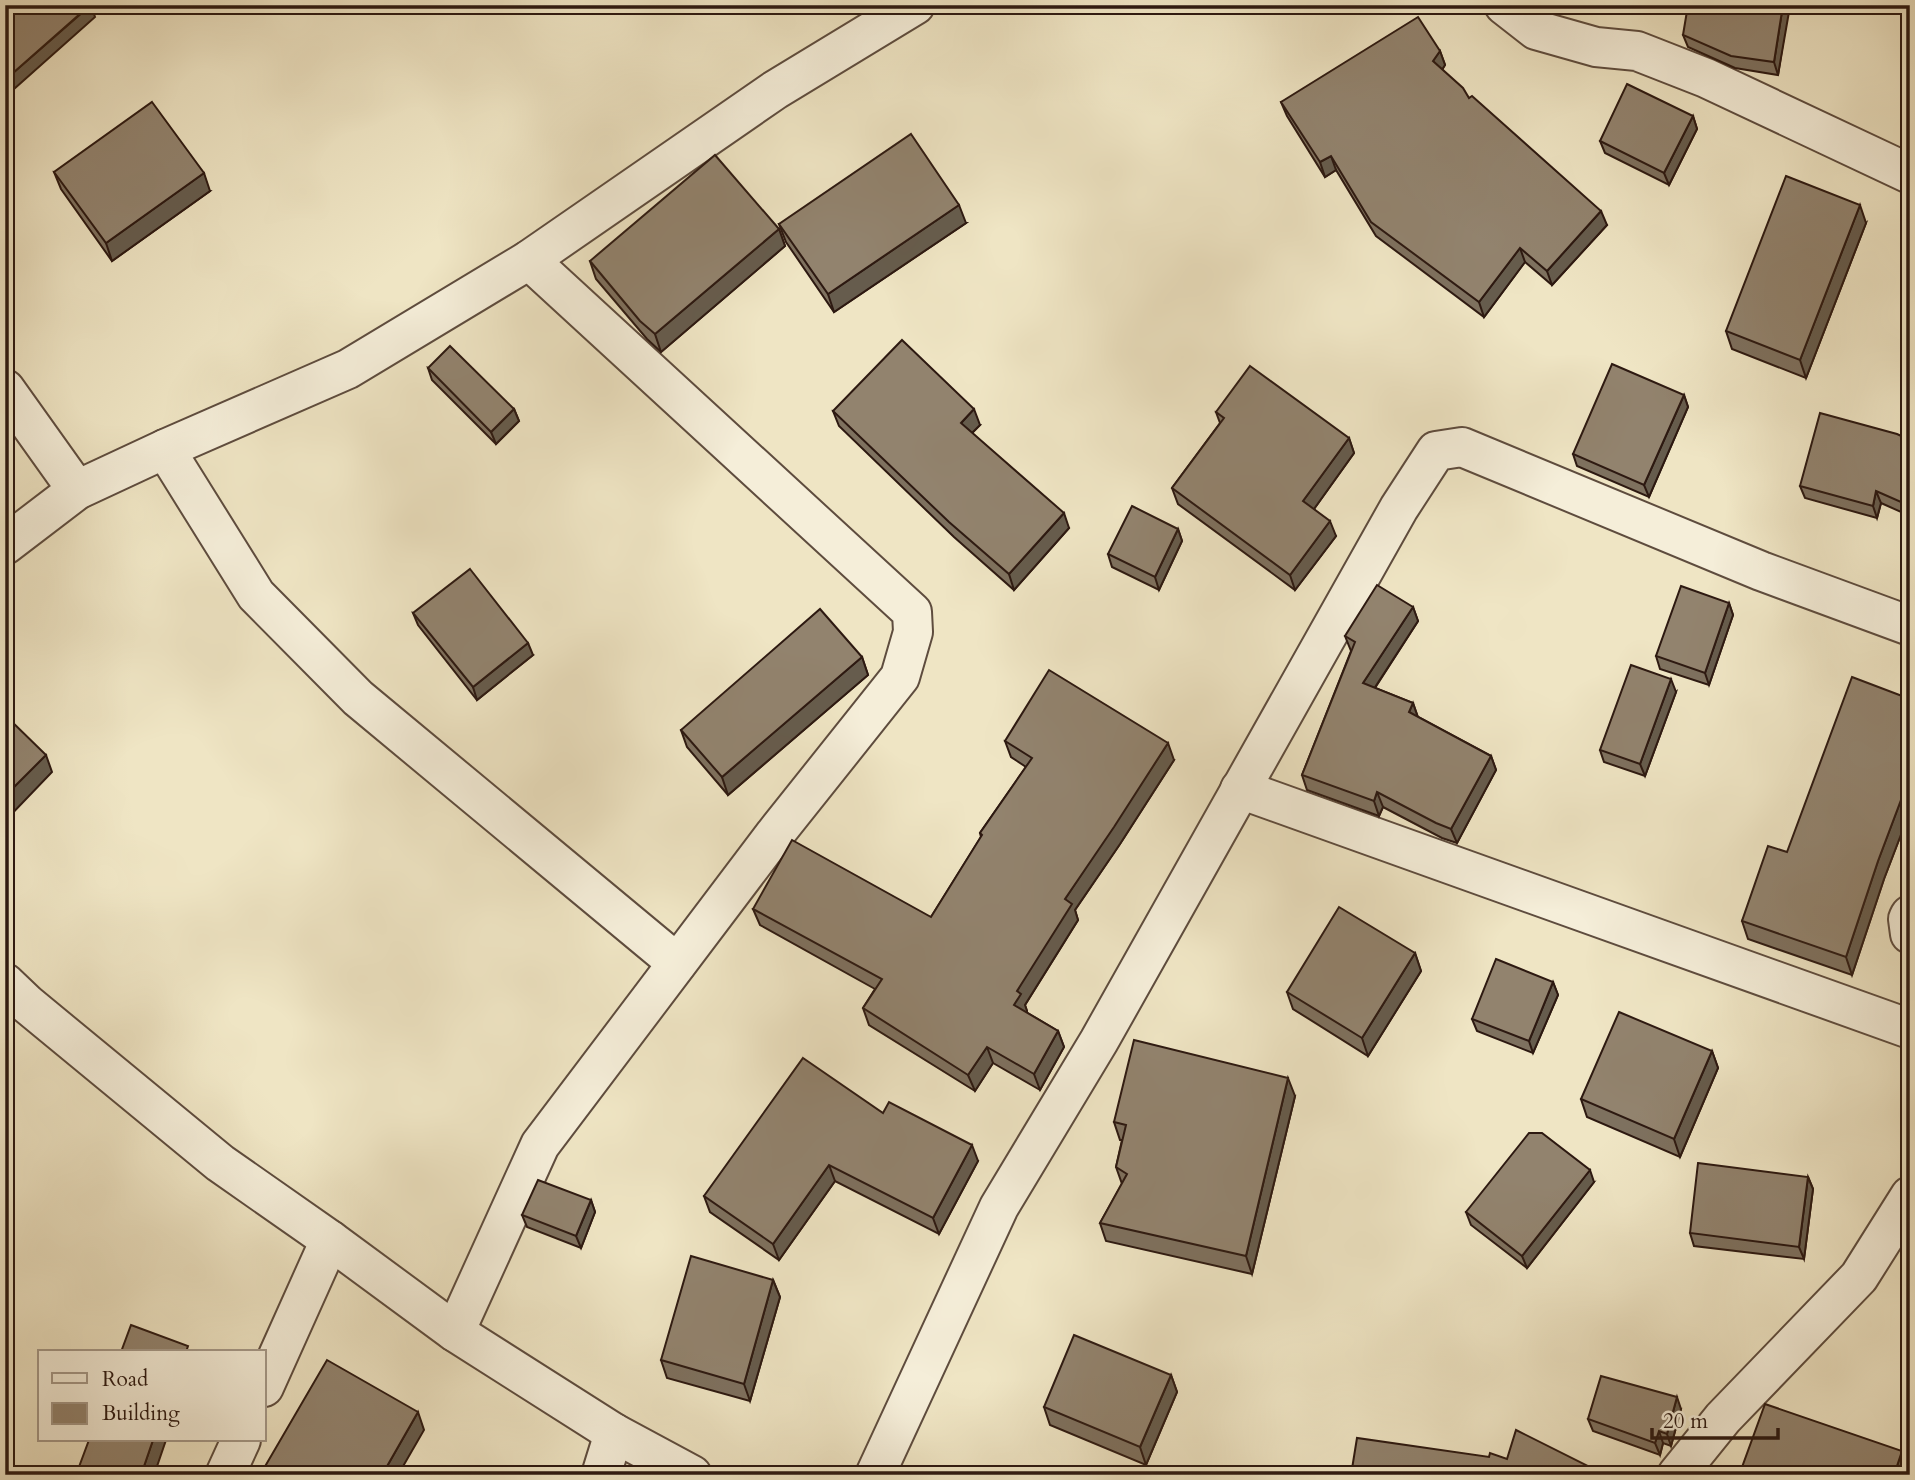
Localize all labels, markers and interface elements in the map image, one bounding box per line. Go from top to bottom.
legend [38,1350,266,1442]
text: Road [102,1365,148,1394]
scale bar [1652,1396,1778,1440]
text: Building [102,1399,180,1428]
text: 20 m [1663,1407,1708,1436]

